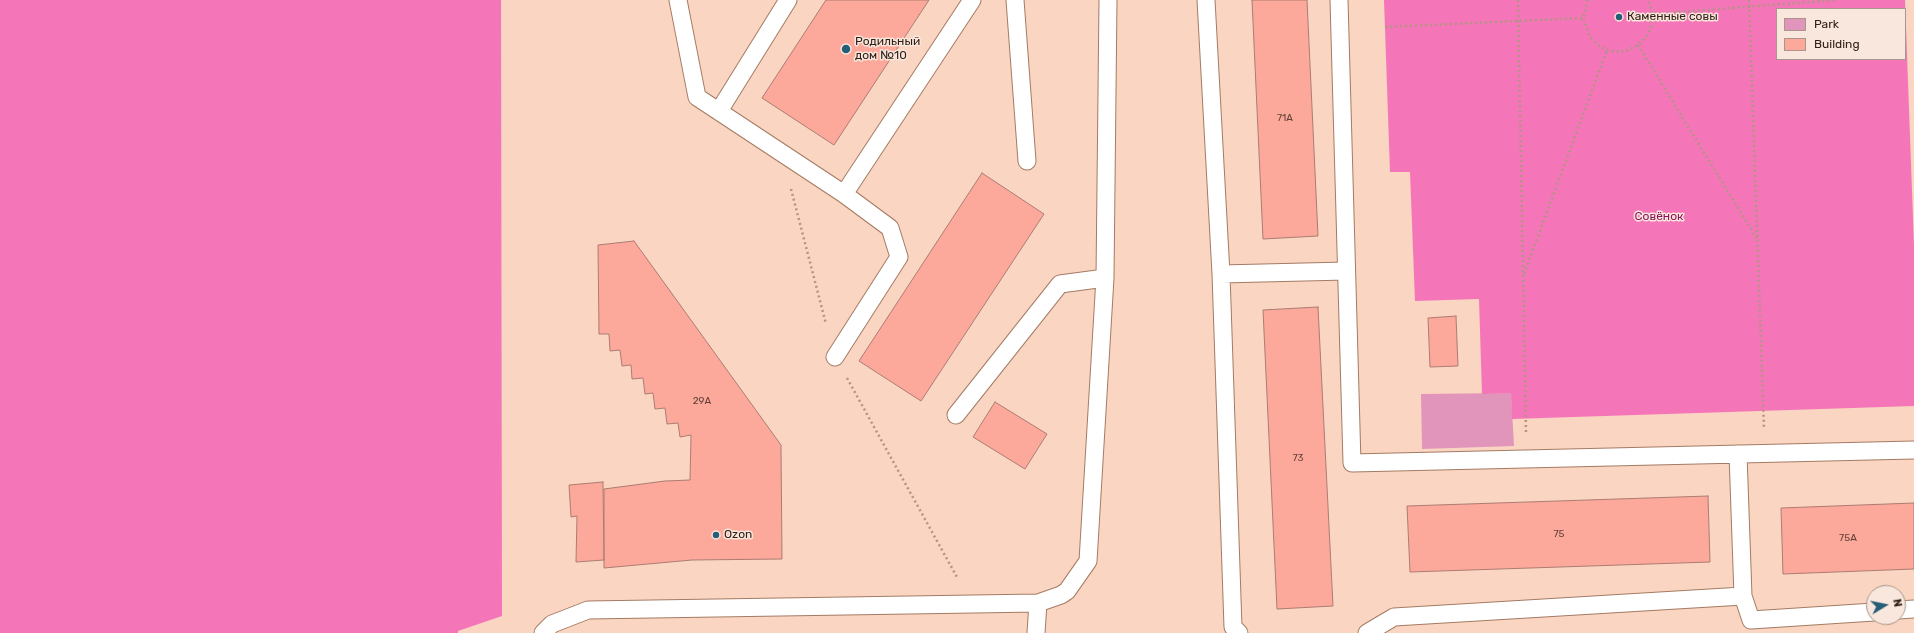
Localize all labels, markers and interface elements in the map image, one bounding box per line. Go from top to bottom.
legend [1776,8,1906,60]
place label: Каменные совы [1627,10,1718,24]
marker: Каменные совы [1614,12,1624,22]
text: Park [1814,17,1839,31]
place label: Родильный дом №10 [855,35,920,63]
text: Building [1814,37,1860,51]
marker: Родильный дом №10 [840,43,852,55]
house number: 71А [1277,112,1293,124]
park label: Совёнок [1635,210,1683,224]
house number: 29А [693,395,711,407]
house number: 73 [1292,452,1304,464]
place label: Ozon [724,528,752,542]
house number: 75 [1553,528,1565,540]
marker: Ozon [711,530,721,540]
house number: 75А [1839,532,1857,544]
north arrow [1866,585,1906,625]
text: N [1890,598,1904,608]

